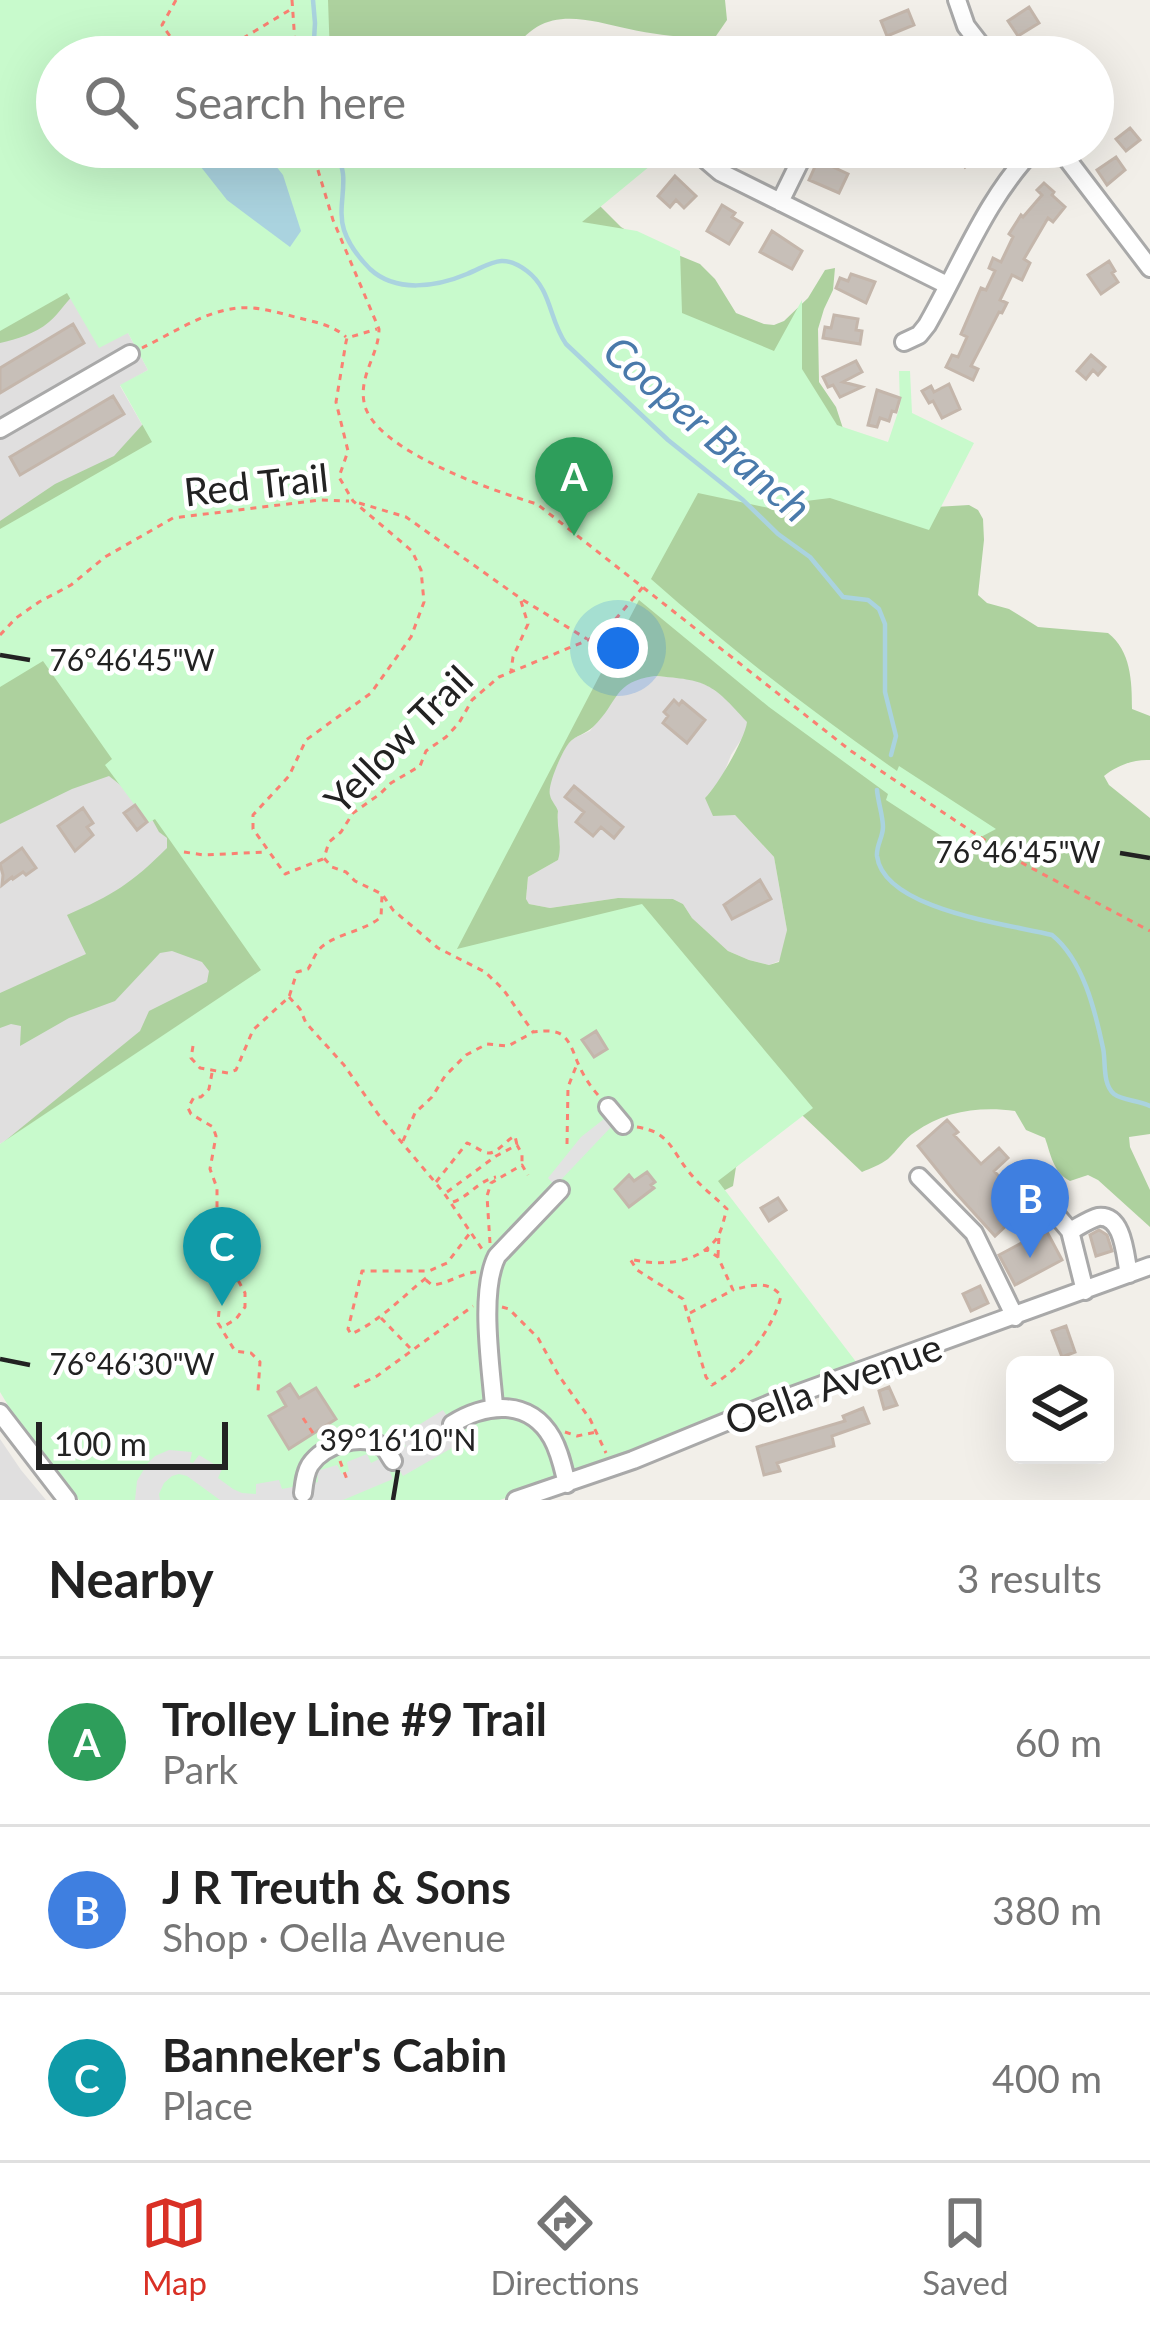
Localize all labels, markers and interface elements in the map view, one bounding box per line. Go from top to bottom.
search box [36,36,1114,168]
icon: search [78,69,144,135]
text: Search here [174,75,406,129]
water label: Cooper Branch [594,324,822,532]
pin: A [535,437,613,536]
street label: Red Trail [182,454,330,514]
your location [588,618,648,678]
text: 76°46'45"W [49,641,215,677]
street label: Yellow Trail [315,656,481,822]
text: 76°46'45"W [935,833,1101,869]
pin: B [991,1159,1069,1258]
pin: C [183,1207,261,1306]
street label: Oella Avenue [718,1323,948,1443]
text: 76°46'30"W [49,1345,215,1381]
map controls [1006,1356,1114,1464]
button: layers [1006,1356,1114,1464]
scale bar [36,1416,228,1469]
text: 39°16'10"N [320,1421,476,1457]
text: 100 m [54,1423,147,1463]
text: Nearby [48,1548,214,1609]
text: 3 results [957,1555,1102,1601]
text: Trolley Line #9 Trail [162,1692,547,1746]
text: A [73,1719,101,1765]
text: 60 m [1015,1719,1102,1765]
text: Park [162,1746,238,1792]
text: J R Treuth & Sons [162,1860,511,1914]
text: B [74,1887,100,1933]
text: 380 m [992,1887,1102,1933]
text: Shop · Oella Avenue [162,1914,506,1960]
text: Banneker's Cabin [162,2028,507,2082]
text: C [74,2055,100,2101]
text: 400 m [992,2055,1102,2101]
text: Place [162,2082,253,2128]
tab: Map [141,2190,207,2302]
tab: Directions [490,2190,639,2302]
tab: Saved [922,2190,1009,2302]

